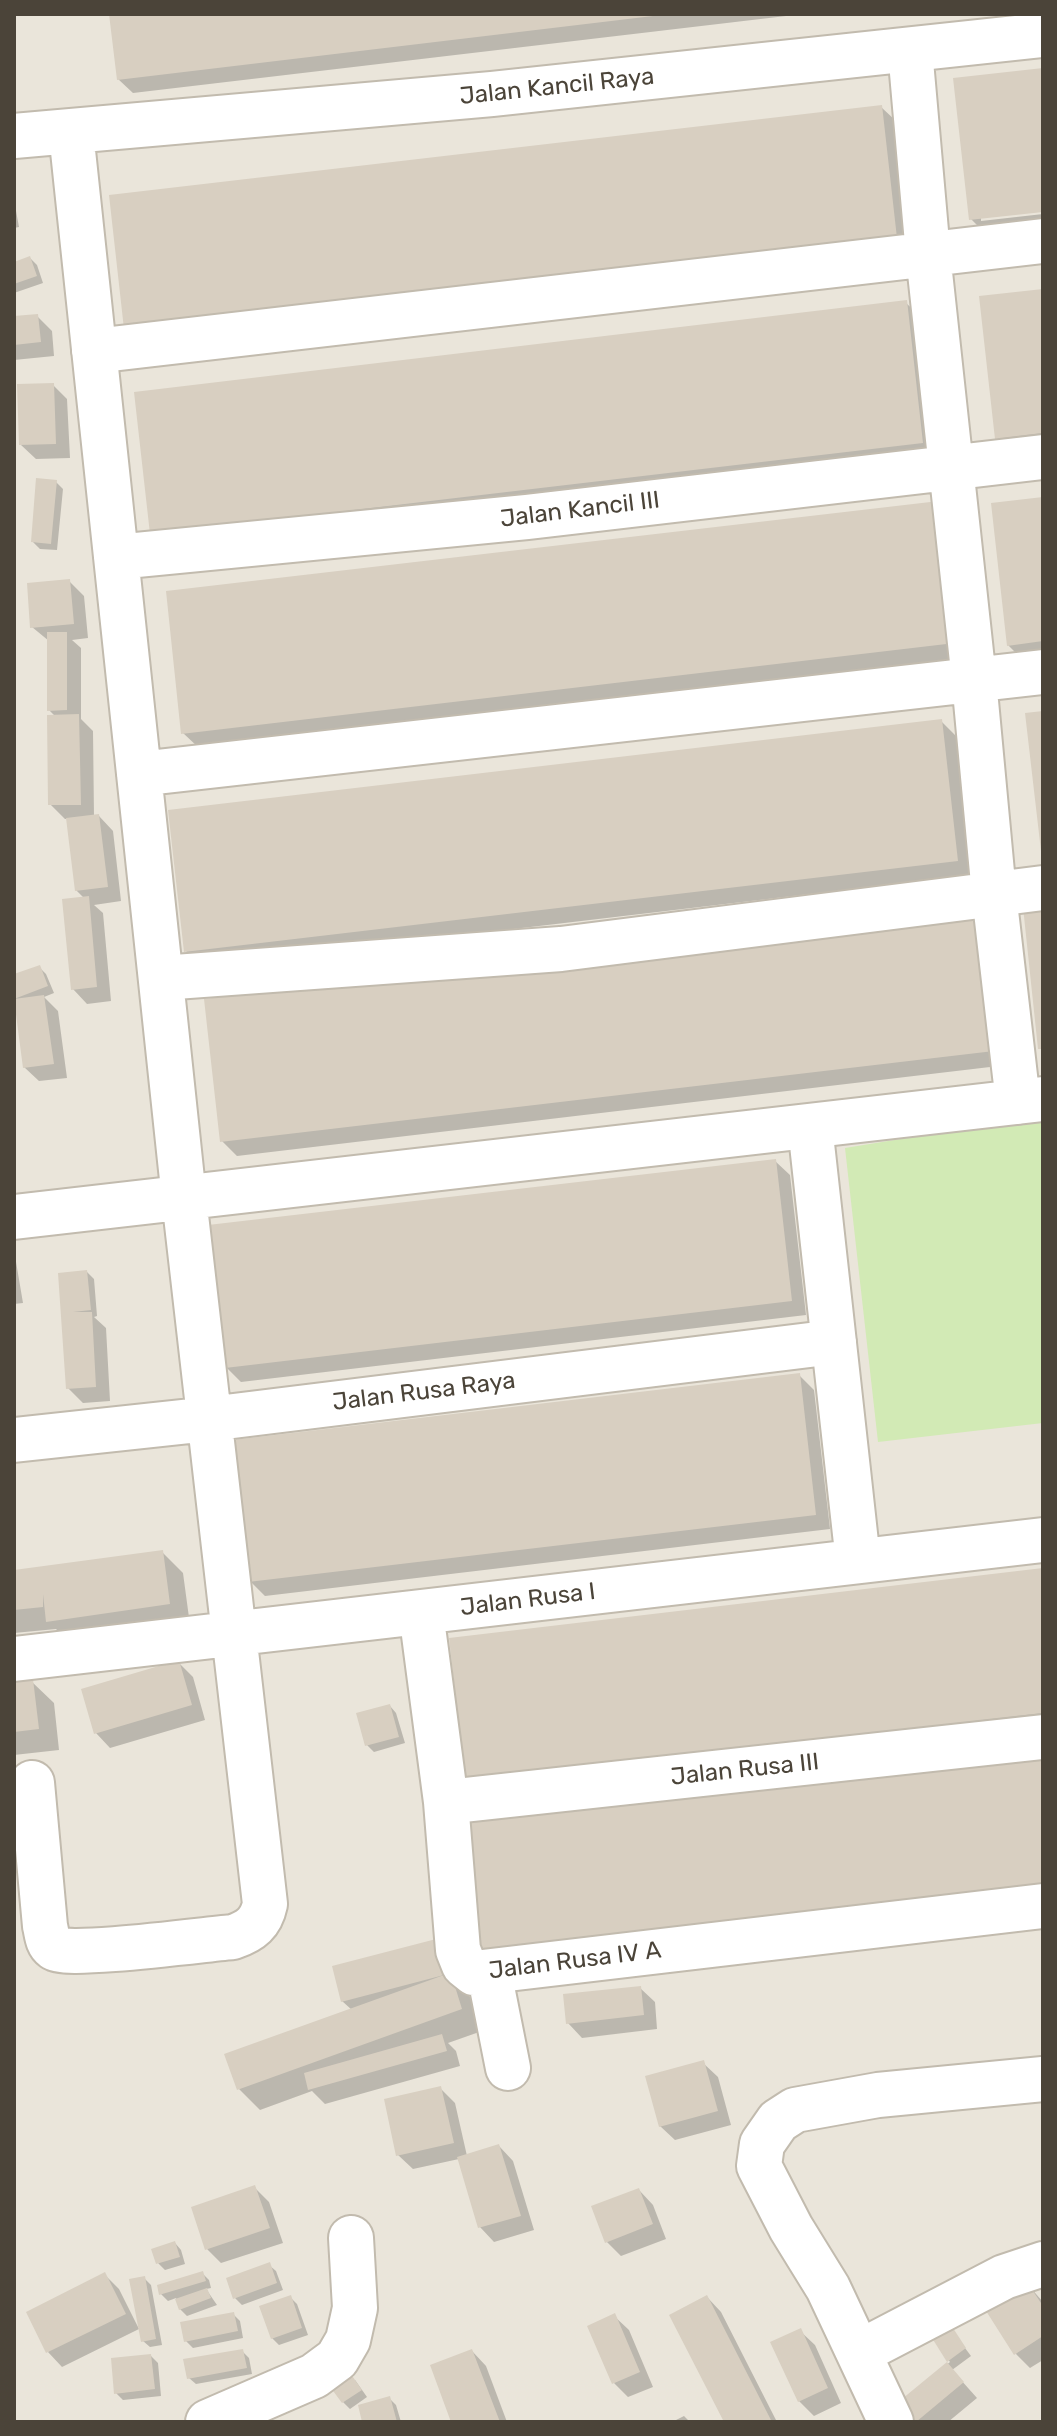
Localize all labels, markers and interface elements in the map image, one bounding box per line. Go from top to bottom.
street label: Jalan Kancil Raya [458,62,656,112]
street label: Jalan Kancil III [499,486,661,534]
street label: Jalan Rusa Raya [331,1366,517,1418]
street label: Jalan Rusa I [459,1577,597,1623]
street label: Jalan Rusa III [669,1748,821,1792]
street label: Jalan Rusa IV A [487,1936,663,1986]

